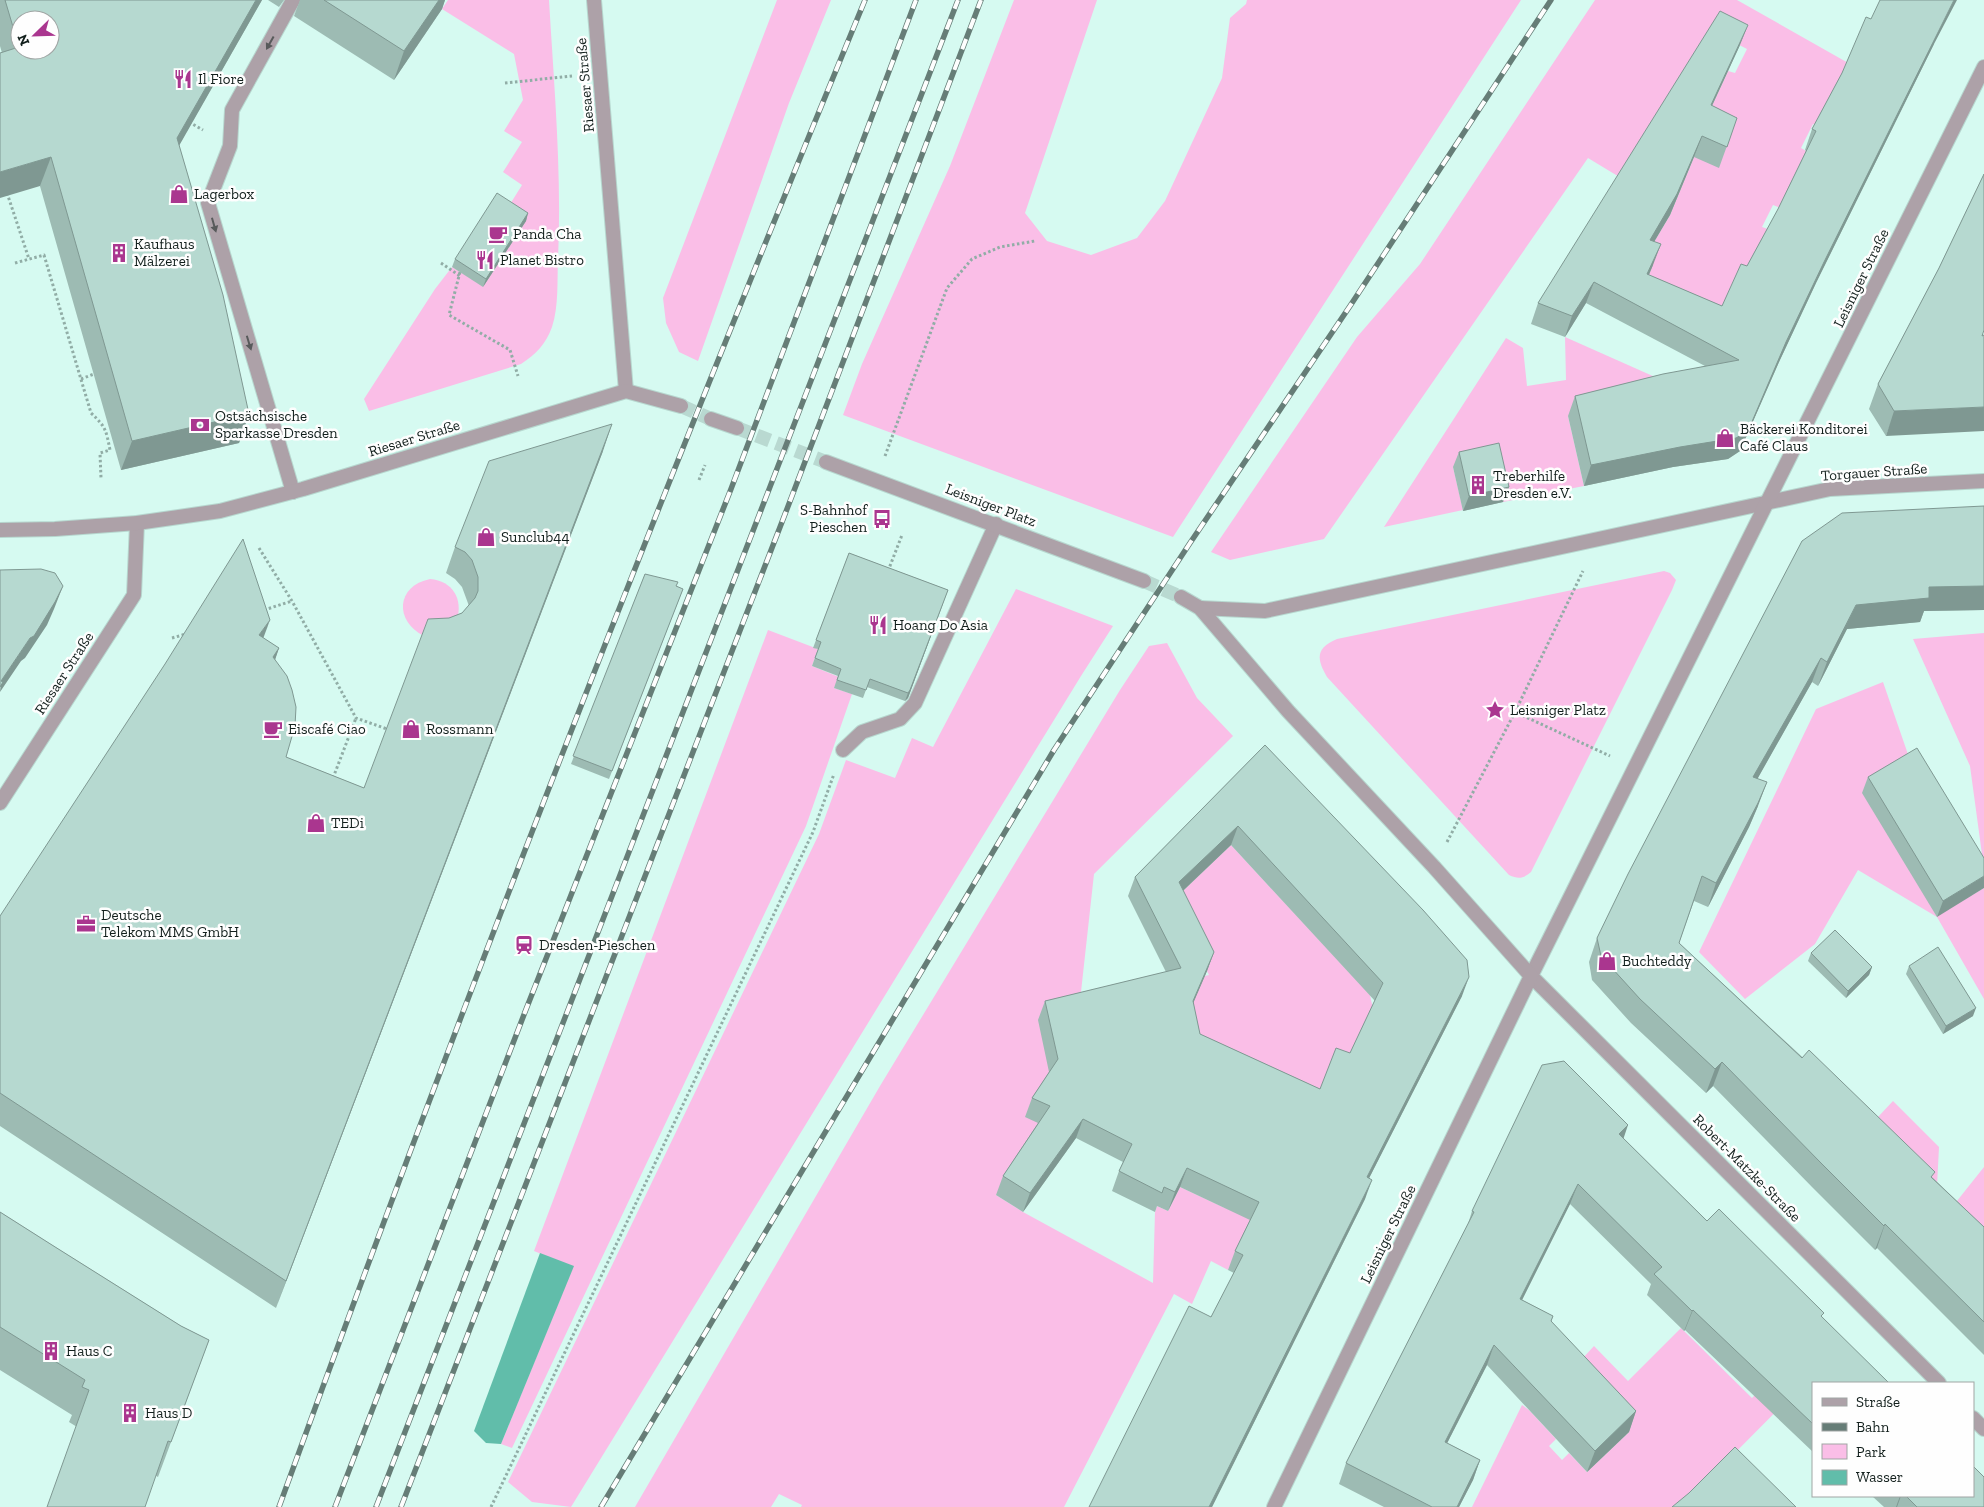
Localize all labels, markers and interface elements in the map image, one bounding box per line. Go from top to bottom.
north arrow [10,10,60,60]
text: N [13,31,33,48]
one-way arrow [266,35,274,50]
street label: Riesaer Straße [572,37,598,133]
restaurant icon: Il Fiore [172,68,194,90]
place label: Il Fiore [198,70,244,88]
shop icon: Lagerbox [168,183,190,205]
place label: Lagerbox [194,185,254,203]
one-way arrow [211,218,219,233]
cafe icon: Panda Cha [487,223,509,245]
place label: Panda Cha [513,225,582,243]
street label: Leisniger Straße [1829,226,1893,330]
place label: Kaufhaus Mälzerei [134,235,195,270]
building icon: Kaufhaus Mälzerei [108,242,130,264]
restaurant icon: Planet Bistro [474,249,496,271]
place label: Planet Bistro [500,251,584,269]
one-way arrow [246,335,253,350]
place label: Ostsächsische Sparkasse Dresden [215,407,338,442]
bank icon: Ostsächsische Sparkasse Dresden [189,414,211,436]
street label: Riesaer Straße [366,416,462,460]
place label: Bäckerei Konditorei Café Claus [1740,420,1868,455]
shop icon: Bäckerei Konditorei Café Claus [1714,427,1736,449]
street label: Torgauer Straße [1820,459,1928,485]
place label: Treberhilfe Dresden e.V. [1493,467,1572,502]
building icon: Treberhilfe Dresden e.V. [1467,474,1489,496]
street label: Leisniger Platz [943,479,1039,531]
place label: S-Bahnhof Pieschen [800,501,868,536]
bus stop icon: S-Bahnhof Pieschen [871,508,893,530]
shop icon: Sunclub44 [475,526,497,548]
place label: Sunclub44 [501,528,570,546]
restaurant icon: Hoang Do Asia [867,614,889,636]
place label: Hoang Do Asia [893,616,988,634]
street label: Riesaer Straße [31,628,97,718]
place icon: Leisniger Platz [1484,699,1506,721]
place label: Leisniger Platz [1510,701,1606,719]
cafe icon: Eiscafé Ciao [262,718,284,740]
shop icon: Rossmann [400,718,422,740]
place label: Eiscafé Ciao [288,720,366,738]
place label: Rossmann [426,720,494,738]
shop icon: TEDi [305,812,327,834]
place label: TEDi [331,814,364,832]
place label: Deutsche Telekom MMS GmbH [101,906,239,941]
office icon: Deutsche Telekom MMS GmbH [75,913,97,935]
station icon: Dresden-Pieschen [513,934,535,956]
place label: Dresden-Pieschen [539,936,656,954]
shop icon: Buchteddy [1596,950,1618,972]
place label: Buchteddy [1622,952,1692,970]
street label: Robert-Matzke-Straße [1689,1110,1805,1226]
street label: Leisniger Straße [1356,1182,1420,1286]
building icon: Haus C [40,1340,62,1362]
place label: Haus C [66,1342,113,1360]
legend [1812,1382,1974,1497]
text: Straße [1856,1393,1900,1411]
building icon: Haus D [119,1402,141,1424]
place label: Haus D [145,1404,192,1422]
text: Bahn [1856,1418,1890,1436]
text: Park [1856,1443,1886,1461]
text: Wasser [1856,1468,1903,1486]

